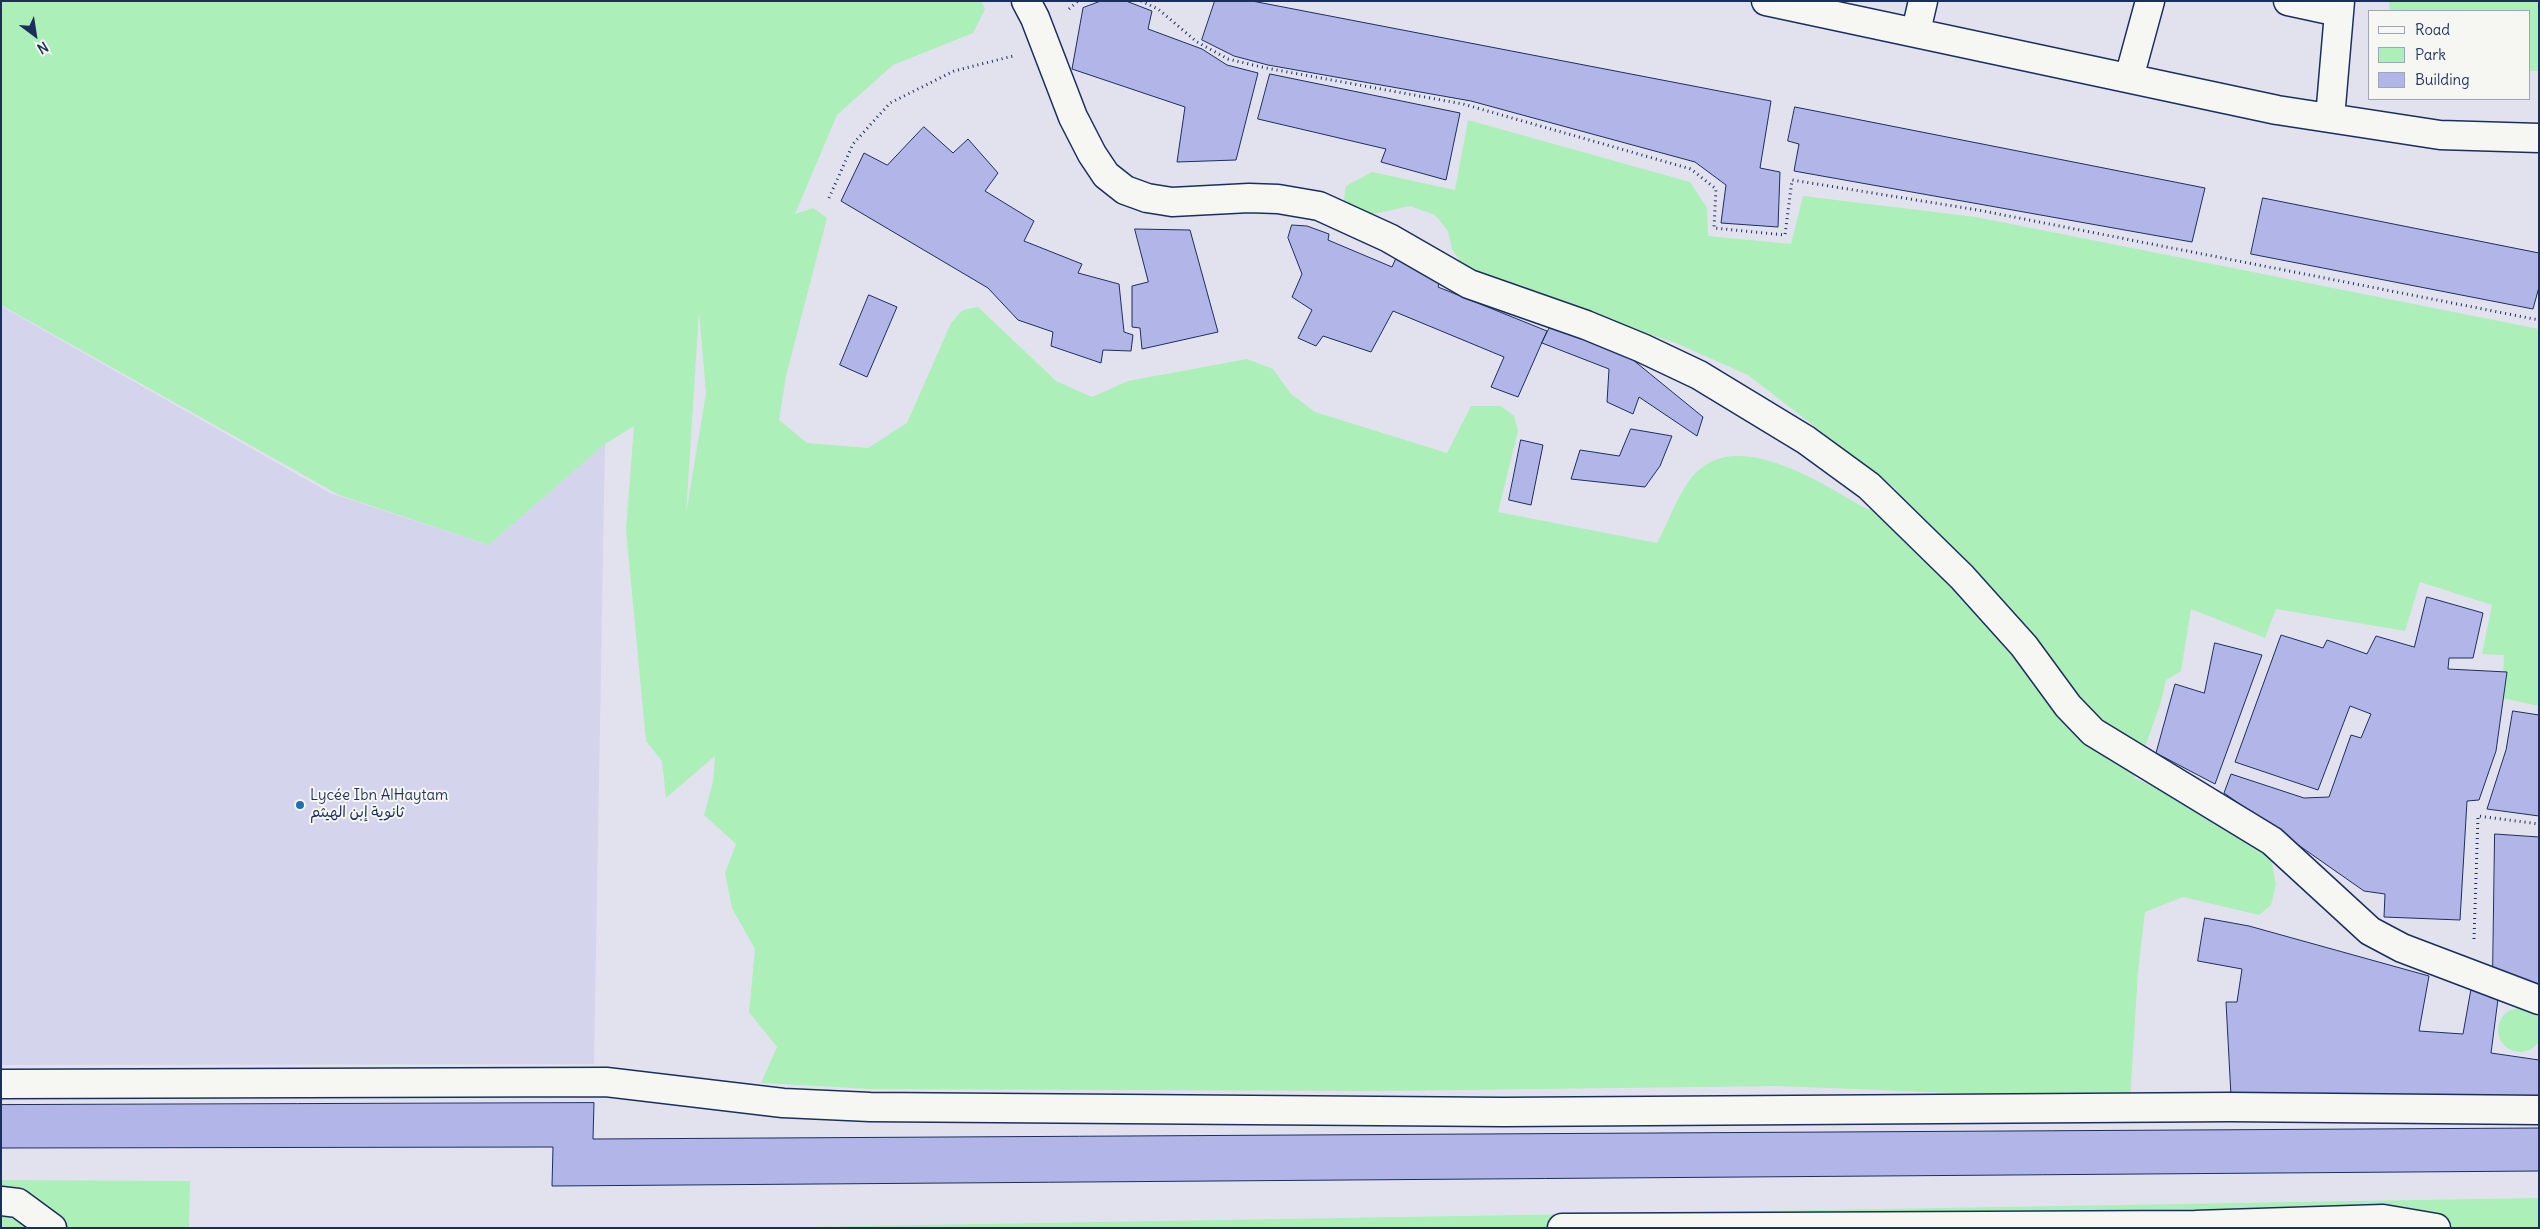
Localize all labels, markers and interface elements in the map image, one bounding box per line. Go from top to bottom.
north arrow [10,10,60,60]
legend [2368,10,2530,100]
text: Road [2415,20,2450,39]
text: N [34,38,52,58]
text: Park [2415,45,2446,64]
text: Building [2415,70,2470,89]
place label: Lycée Ibn AlHaytam ثانوية إبن الهيثم [310,787,448,822]
marker: Lycée Ibn AlHaytam ثانوية إبن الهيثم [294,799,306,811]

